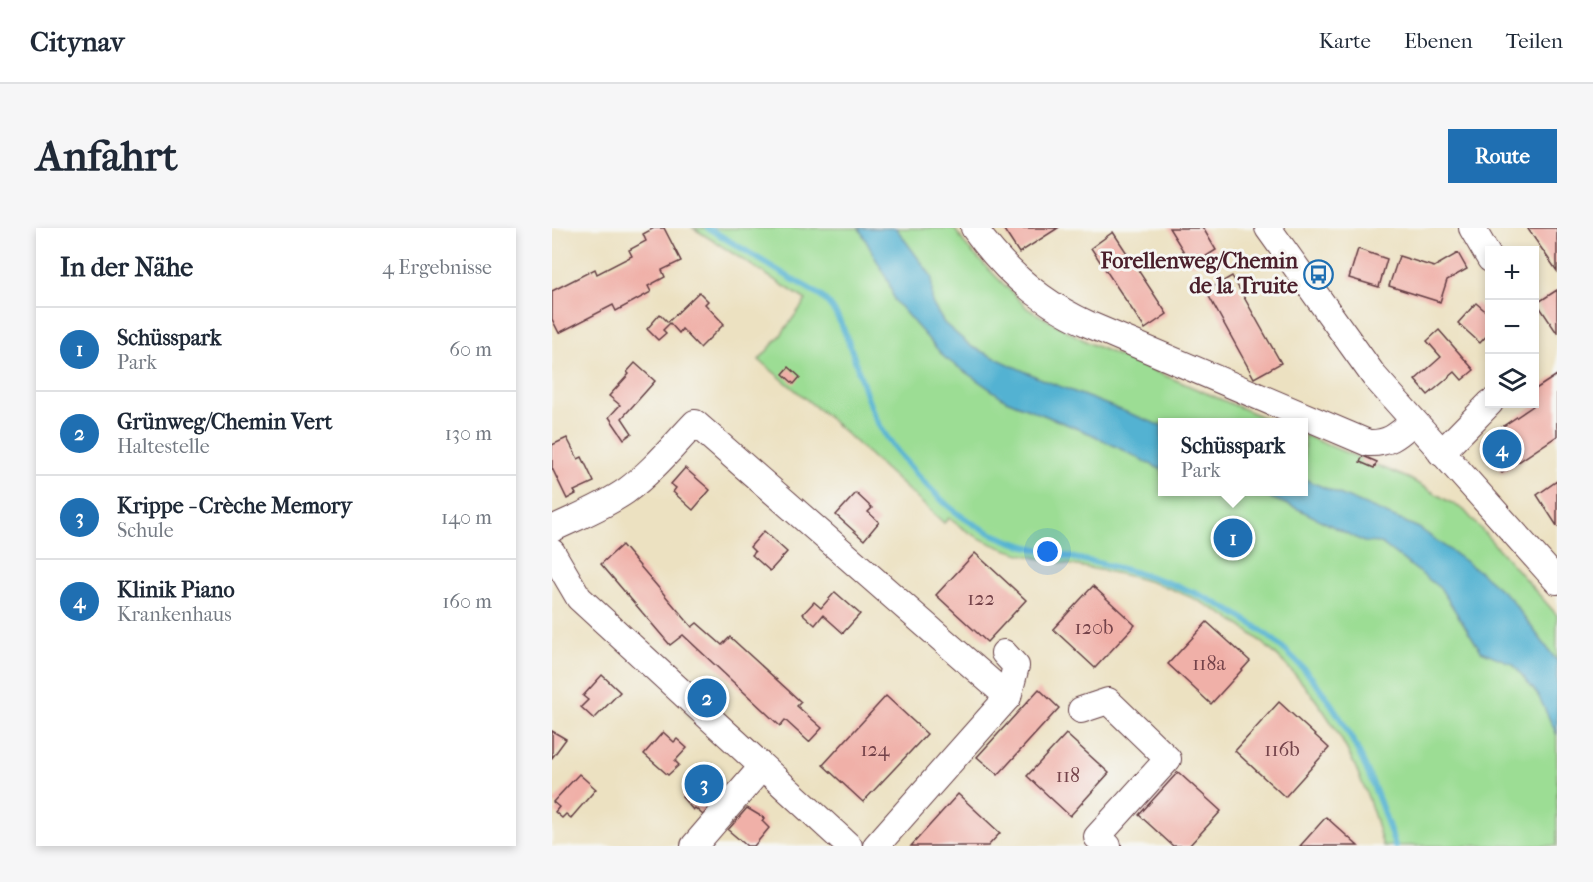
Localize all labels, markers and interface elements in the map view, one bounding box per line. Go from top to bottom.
text: Citynav [30,25,124,58]
text: Karte [1319,29,1371,53]
text: Ebenen [1404,29,1473,53]
text: Teilen [1506,29,1563,53]
button: Route [1448,129,1557,183]
text: Anfahrt [36,132,178,181]
map controls [1485,246,1539,408]
button: + [1485,246,1539,300]
place label: Forellenweg/Chemin de la Truite [1100,248,1298,299]
text: In der Nähe [60,252,193,283]
text: 4 Ergebnisse [382,256,492,279]
bus stop icon: Forellenweg/Chemin de la Truite [1303,258,1335,290]
button: − [1485,300,1539,354]
text: Schüsspark [117,325,221,351]
text: 1 [76,338,83,361]
text: 60 m [449,338,492,361]
text: Park [117,351,157,374]
button: layers [1485,354,1539,408]
text: Grünweg/Chemin Vert [117,409,332,435]
popup [1158,418,1308,496]
text: 2 [74,422,85,445]
text: 130 m [445,422,492,445]
pin: 4 [1482,426,1522,472]
text: Schüsspark [1181,433,1285,459]
text: Haltestelle [117,435,210,458]
text: Park [1181,459,1221,482]
text: Krippe - Crèche Memory [117,493,352,519]
text: 3 [75,506,84,529]
text: 140 m [441,506,492,529]
pin: 1 [1214,516,1252,560]
text: Schule [117,519,174,542]
your location [1033,537,1062,566]
text: Klinik Piano [117,577,235,603]
house number: 122 [967,587,995,610]
text: 4 [74,590,85,613]
text: 160 m [442,590,492,613]
text: Krankenhaus [117,603,232,626]
house number: 120b [1075,616,1113,639]
house number: 118a [1192,652,1227,675]
pin: 2 [688,676,726,720]
house number: 124 [860,738,891,761]
house number: 116b [1264,738,1300,761]
pin: 3 [684,762,724,806]
house number: 118 [1056,764,1080,787]

